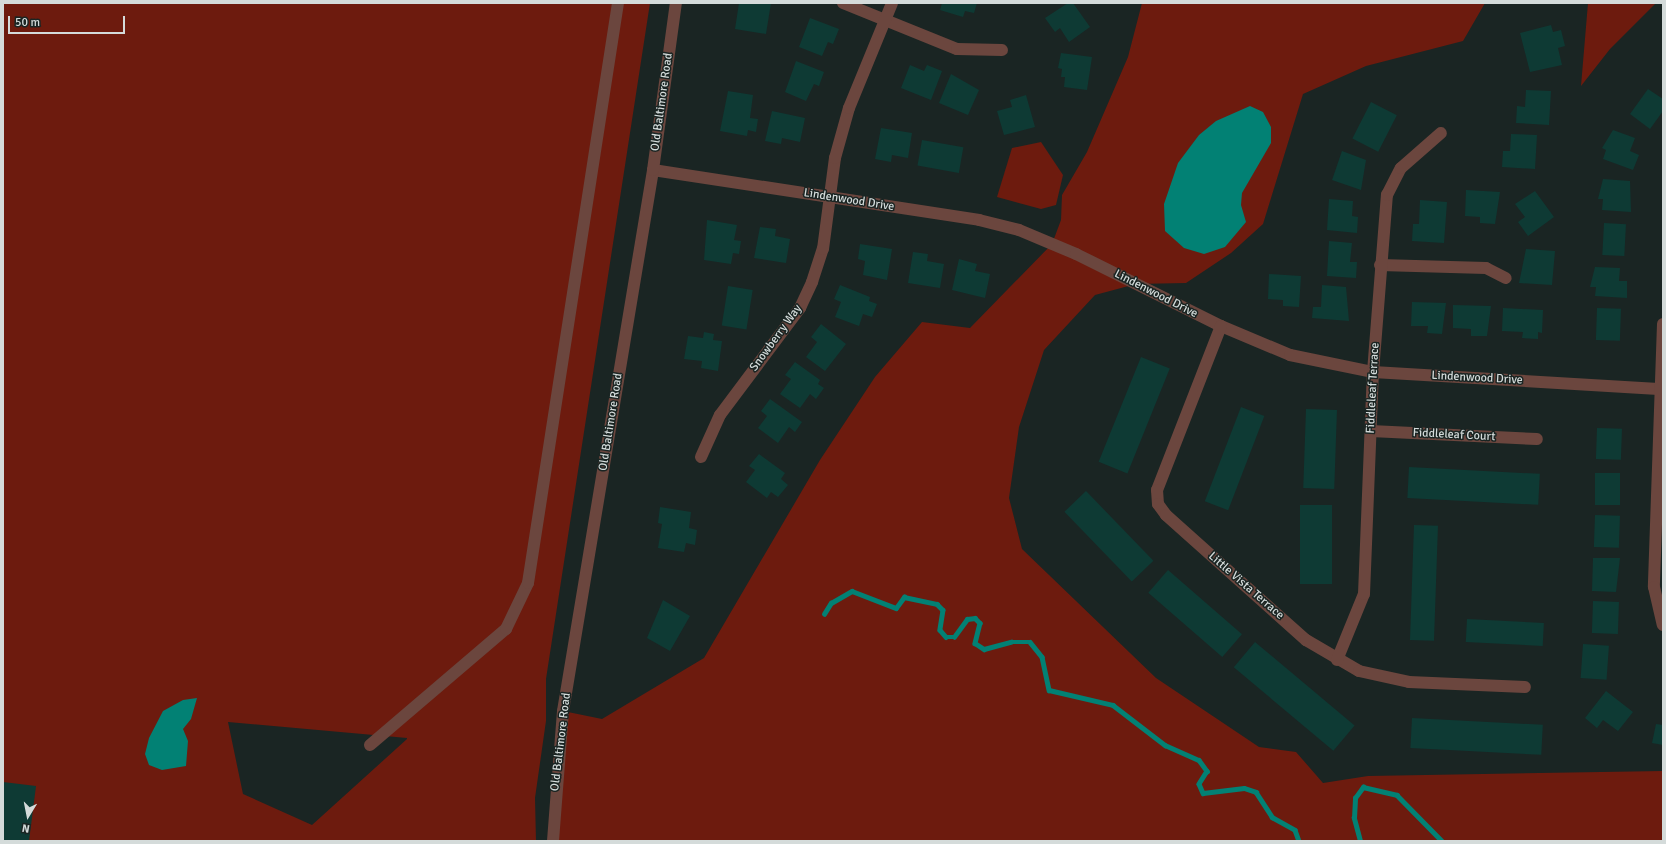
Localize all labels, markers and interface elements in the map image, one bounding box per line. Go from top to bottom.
scale bar [10,8,127,34]
text: 50 m [15,15,40,30]
street label: Old Baltimore Road [648,52,676,152]
street label: Lindenwood Drive [803,186,895,214]
street label: Lindenwood Drive [1112,267,1200,321]
street label: Snowberry Way [747,302,805,374]
street label: Fiddleleaf Terrace [1363,342,1383,434]
street label: Lindenwood Drive [1431,368,1523,388]
street label: Old Baltimore Road [596,372,626,472]
street label: Fiddleleaf Court [1412,426,1496,444]
street label: Little Vista Terrace [1205,549,1287,623]
street label: Old Baltimore Road [548,692,574,792]
north arrow [8,796,48,836]
text: N [21,821,31,835]

